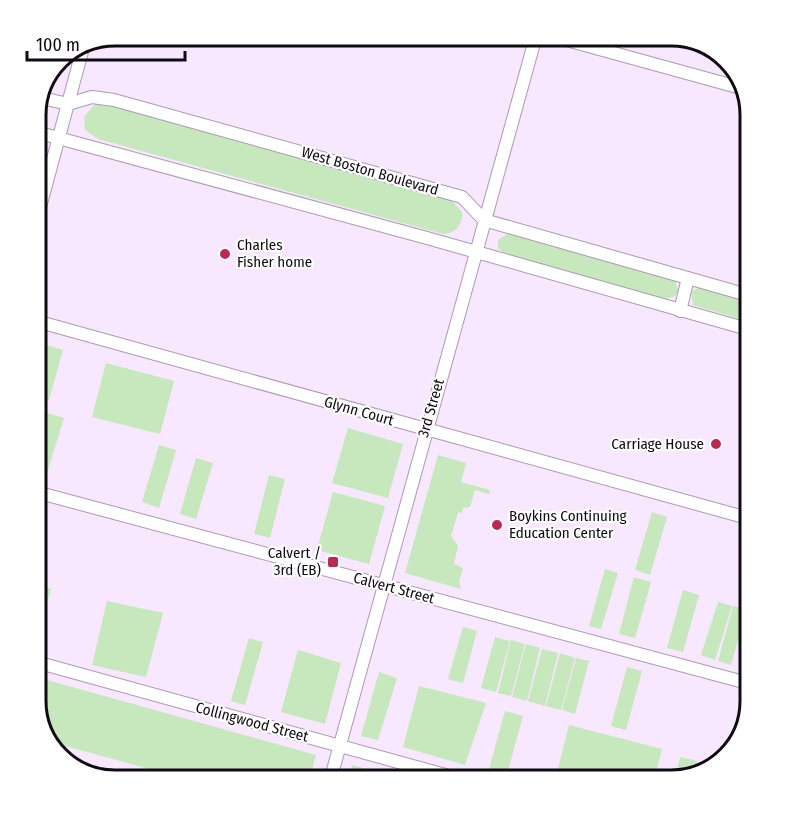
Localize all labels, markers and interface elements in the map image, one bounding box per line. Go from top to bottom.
scale bar [27,24,184,62]
text: 100 m [36,34,80,56]
street label: West Boston Boulevard [299,143,441,199]
place label: Charles Fisher home [237,236,312,271]
marker: Charles Fisher home [218,247,232,261]
street label: 3rd Street [414,377,448,439]
street label: Glynn Court [322,392,396,430]
place label: Carriage House [611,435,704,453]
marker: Carriage House [709,437,723,451]
place label: Boykins Continuing Education Center [509,507,627,542]
marker: Boykins Continuing Education Center [490,518,504,532]
place label: Calvert / 3rd (EB) [268,544,321,579]
marker: Calvert / 3rd (EB) [326,555,340,569]
street label: Calvert Street [352,569,437,607]
street label: Collingwood Street [194,698,310,746]

